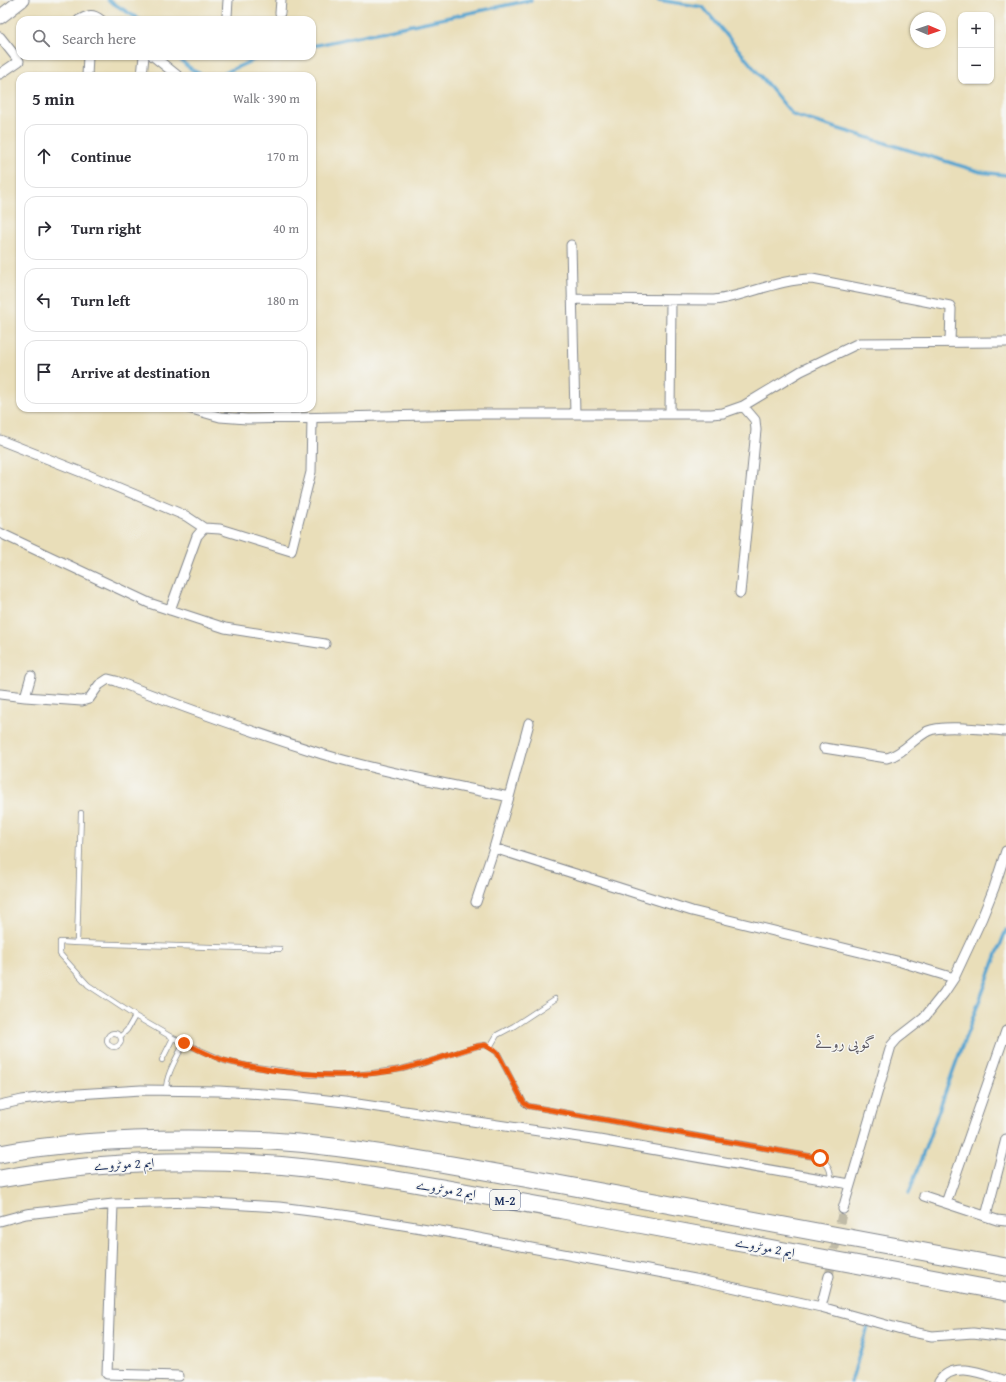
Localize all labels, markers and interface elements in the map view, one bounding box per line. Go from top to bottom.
north arrow [910,12,946,48]
map controls [958,12,994,84]
button: + [958,12,994,48]
search box [16,16,316,60]
icon: search [30,27,52,49]
text: Search here [62,28,136,49]
button: − [958,48,994,84]
text: 5 min [32,86,74,111]
text: Walk · 390 m [233,89,300,108]
icon: ahead [33,145,55,167]
text: Continue [71,146,132,167]
text: 170 m [267,147,299,166]
icon: right [33,217,55,239]
text: Turn right [71,218,142,239]
text: 40 m [273,219,299,238]
icon: left [33,289,55,311]
text: Turn left [71,290,130,311]
text: 180 m [267,291,299,310]
icon: arrive [33,361,55,383]
text: Arrive at destination [71,362,210,383]
district label: گوپی روئے [815,1032,875,1055]
route end [175,1034,193,1052]
route start [811,1149,829,1167]
street label: ایم 2 موٹروے [93,1153,155,1177]
street label: ایم 2 موٹروے [414,1174,478,1206]
road number: M-2 [490,1190,520,1210]
street label: ایم 2 موٹروے [733,1232,797,1264]

